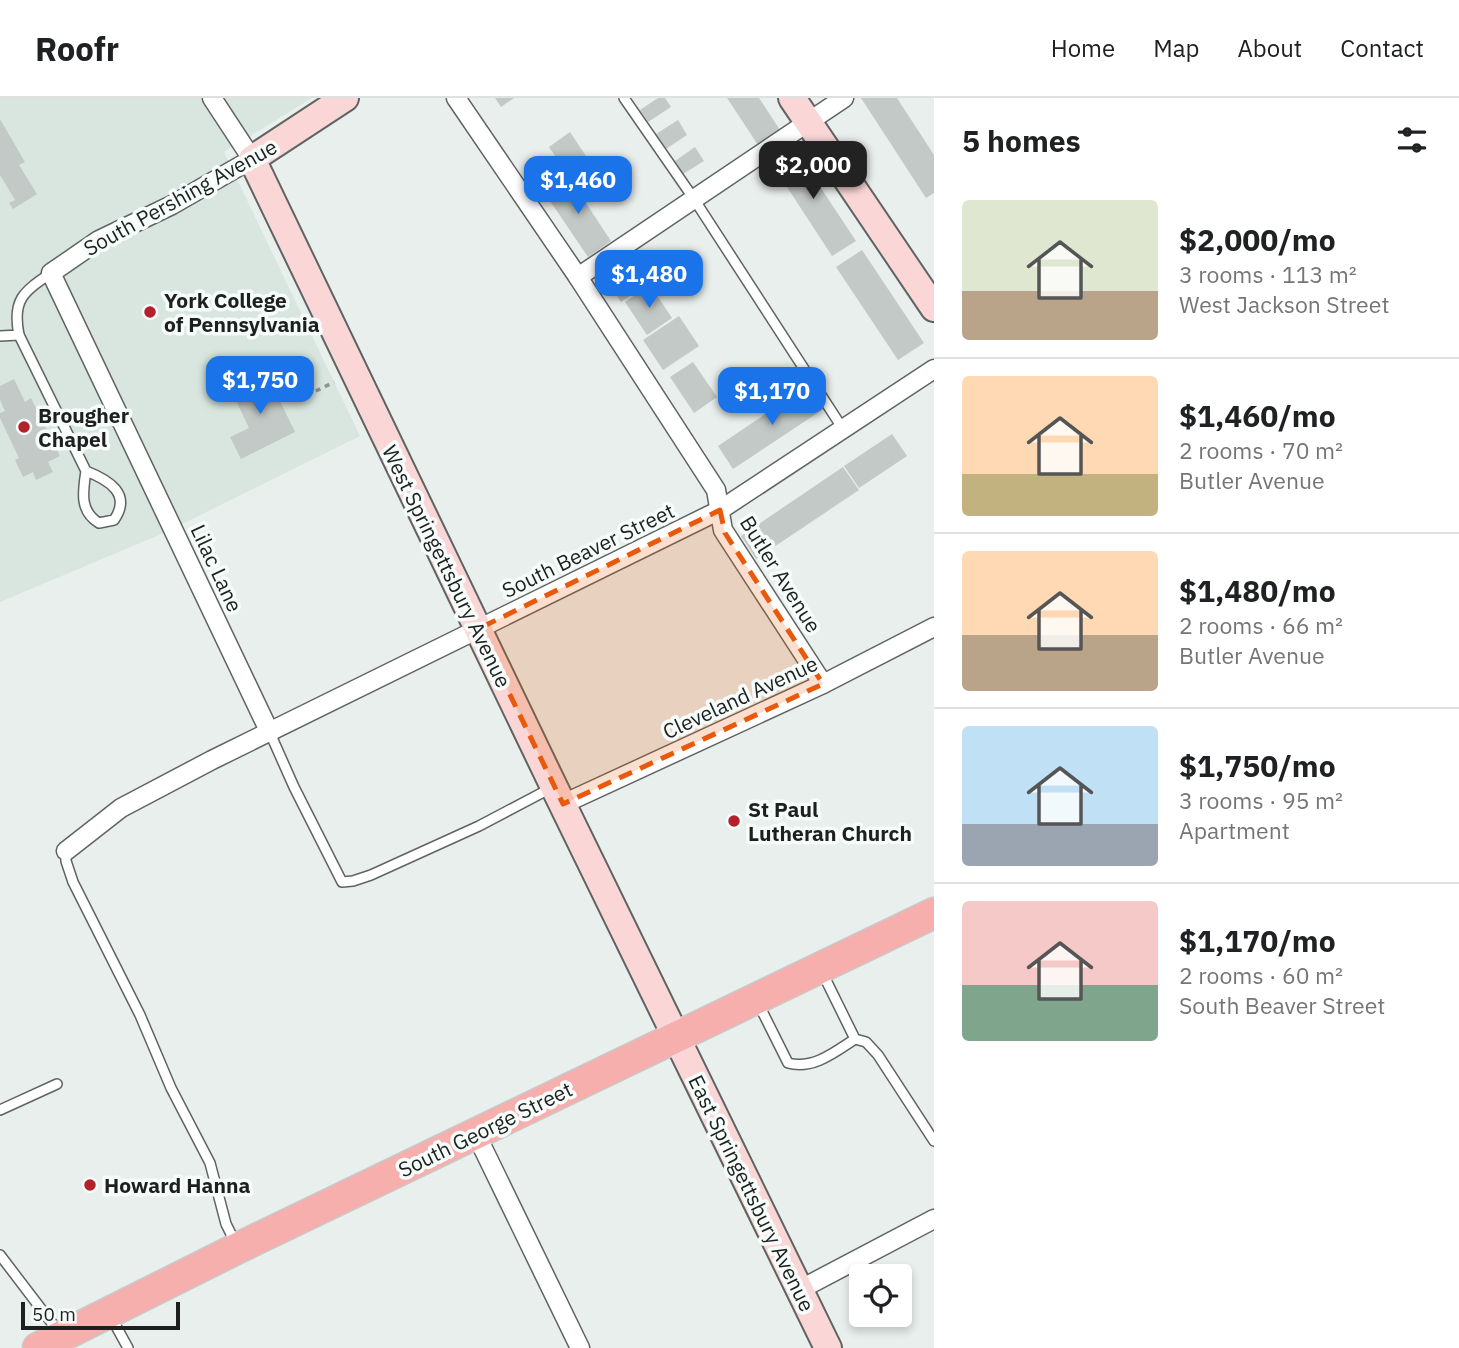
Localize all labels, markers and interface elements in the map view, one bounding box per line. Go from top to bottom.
text: Roofr [35,27,119,70]
text: Home [1051,32,1115,64]
text: Map [1153,32,1199,64]
text: About [1237,32,1302,64]
text: Contact [1340,32,1424,64]
text: 5 homes [962,121,1081,160]
icon: filters [1393,121,1431,159]
street label: South Pershing Avenue [78,132,282,262]
pin: $2,000 [756,141,870,201]
text: $2,000 [775,149,851,179]
pin: $1,460 [521,156,635,216]
text: $1,460 [540,164,616,194]
text: $2,000/mo [1179,220,1336,259]
icon: home [1018,228,1102,312]
pin: $1,480 [592,250,706,310]
text: $1,480 [611,258,687,288]
text: 3 rooms · 113 m² [1179,259,1357,289]
place label: York College of Pennsylvania [164,286,320,338]
text: West Jackson Street [1179,289,1389,319]
marker: York College of Pennsylvania [142,304,158,320]
pin: $1,750 [203,356,317,416]
text: $1,750 [222,364,298,394]
pin: $1,170 [715,368,829,427]
text: $1,170 [734,375,810,405]
text: $1,460/mo [1179,396,1336,435]
place label: Brougher Chapel [38,401,130,453]
icon: home [1018,404,1102,488]
marker: Brougher Chapel [16,419,32,435]
text: 2 rooms · 70 m² [1179,435,1343,465]
street label: West Springettsbury Avenue [376,440,518,692]
text: Butler Avenue [1179,465,1325,495]
street label: South Beaver Street [497,496,679,604]
street label: Butler Avenue [734,510,828,638]
street label: Lilac Lane [185,520,249,616]
text: $1,480/mo [1179,571,1336,610]
icon: home [1018,579,1102,663]
text: 2 rooms · 66 m² [1179,610,1343,640]
text: Butler Avenue [1179,640,1325,670]
street label: Cleveland Avenue [658,649,822,745]
text: $1,750/mo [1179,746,1336,785]
icon: home [1018,754,1102,838]
text: 3 rooms · 95 m² [1179,785,1343,815]
place label: St Paul Lutheran Church [748,795,912,847]
marker: St Paul Lutheran Church [726,813,742,829]
text: Apartment [1179,815,1290,845]
text: $1,170/mo [1179,921,1336,960]
icon: home [1018,929,1102,1013]
text: 2 rooms · 60 m² [1179,960,1343,990]
text: South Beaver Street [1179,990,1385,1020]
street label: East Springettsbury Avenue [682,1070,822,1316]
street label: South George Street [393,1075,577,1183]
place label: Howard Hanna [104,1171,250,1199]
marker: Howard Hanna [82,1177,98,1193]
map controls [849,1264,912,1327]
button: locate [849,1264,912,1327]
scale bar [21,1299,180,1331]
text: 50 m [32,1302,76,1326]

